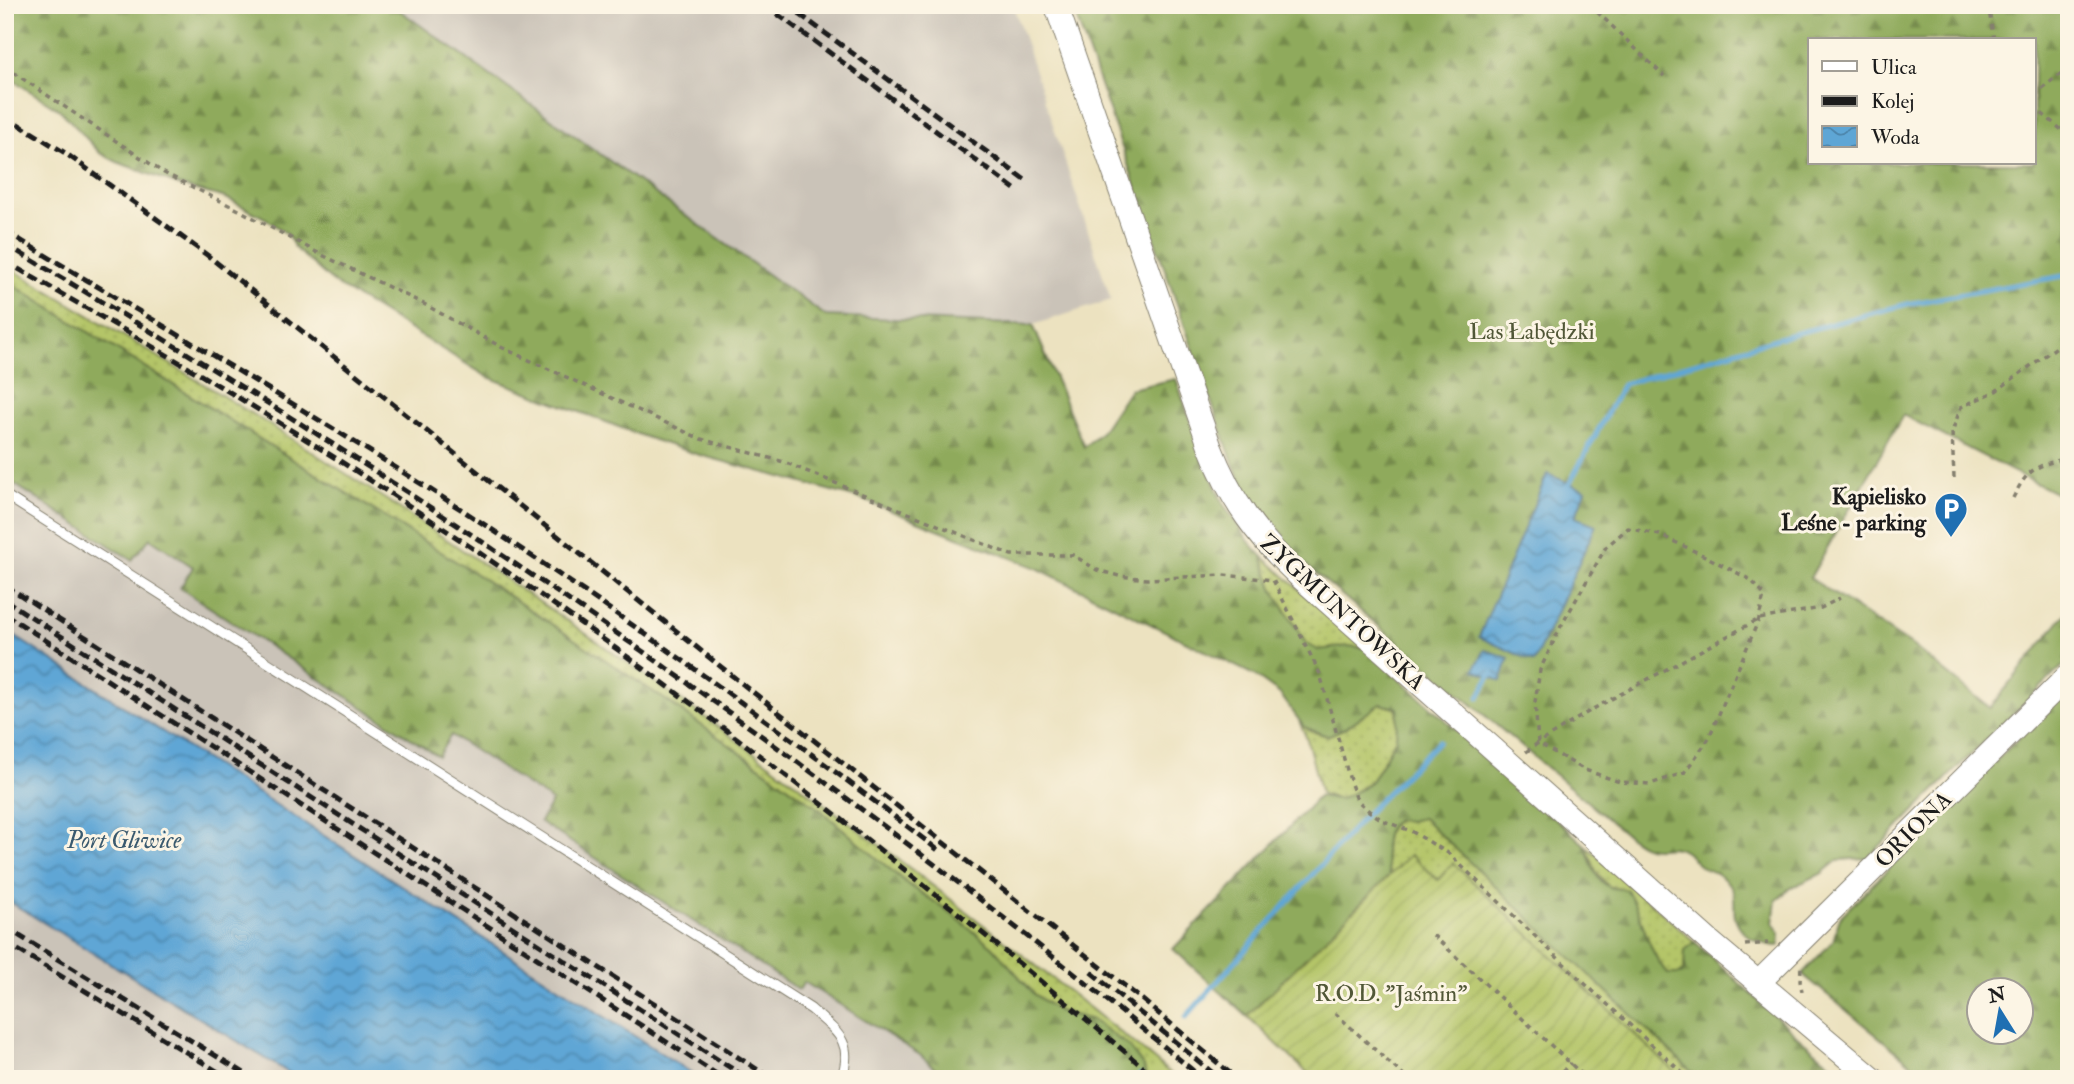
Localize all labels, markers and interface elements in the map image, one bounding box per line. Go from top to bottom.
legend [1808,38,2036,164]
text: Ulica [1871,54,1917,81]
text: Kolej [1871,88,1914,115]
text: Woda [1870,124,1920,151]
park label: Las Łabędzki [1469,317,1595,346]
place label: Kąpielisko Leśne - parking [1781,482,1928,538]
parking icon: Kąpielisko Leśne - parking [1932,490,1970,539]
street label: ZYGMUNTOWSKA [1254,528,1432,697]
street label: ORIONA [1869,784,1958,874]
water label: Port Gliwice [66,825,182,856]
north arrow [1966,976,2036,1046]
park label: R.O.D. "Jaśmin" [1315,979,1467,1008]
text: N [1985,982,2009,1009]

